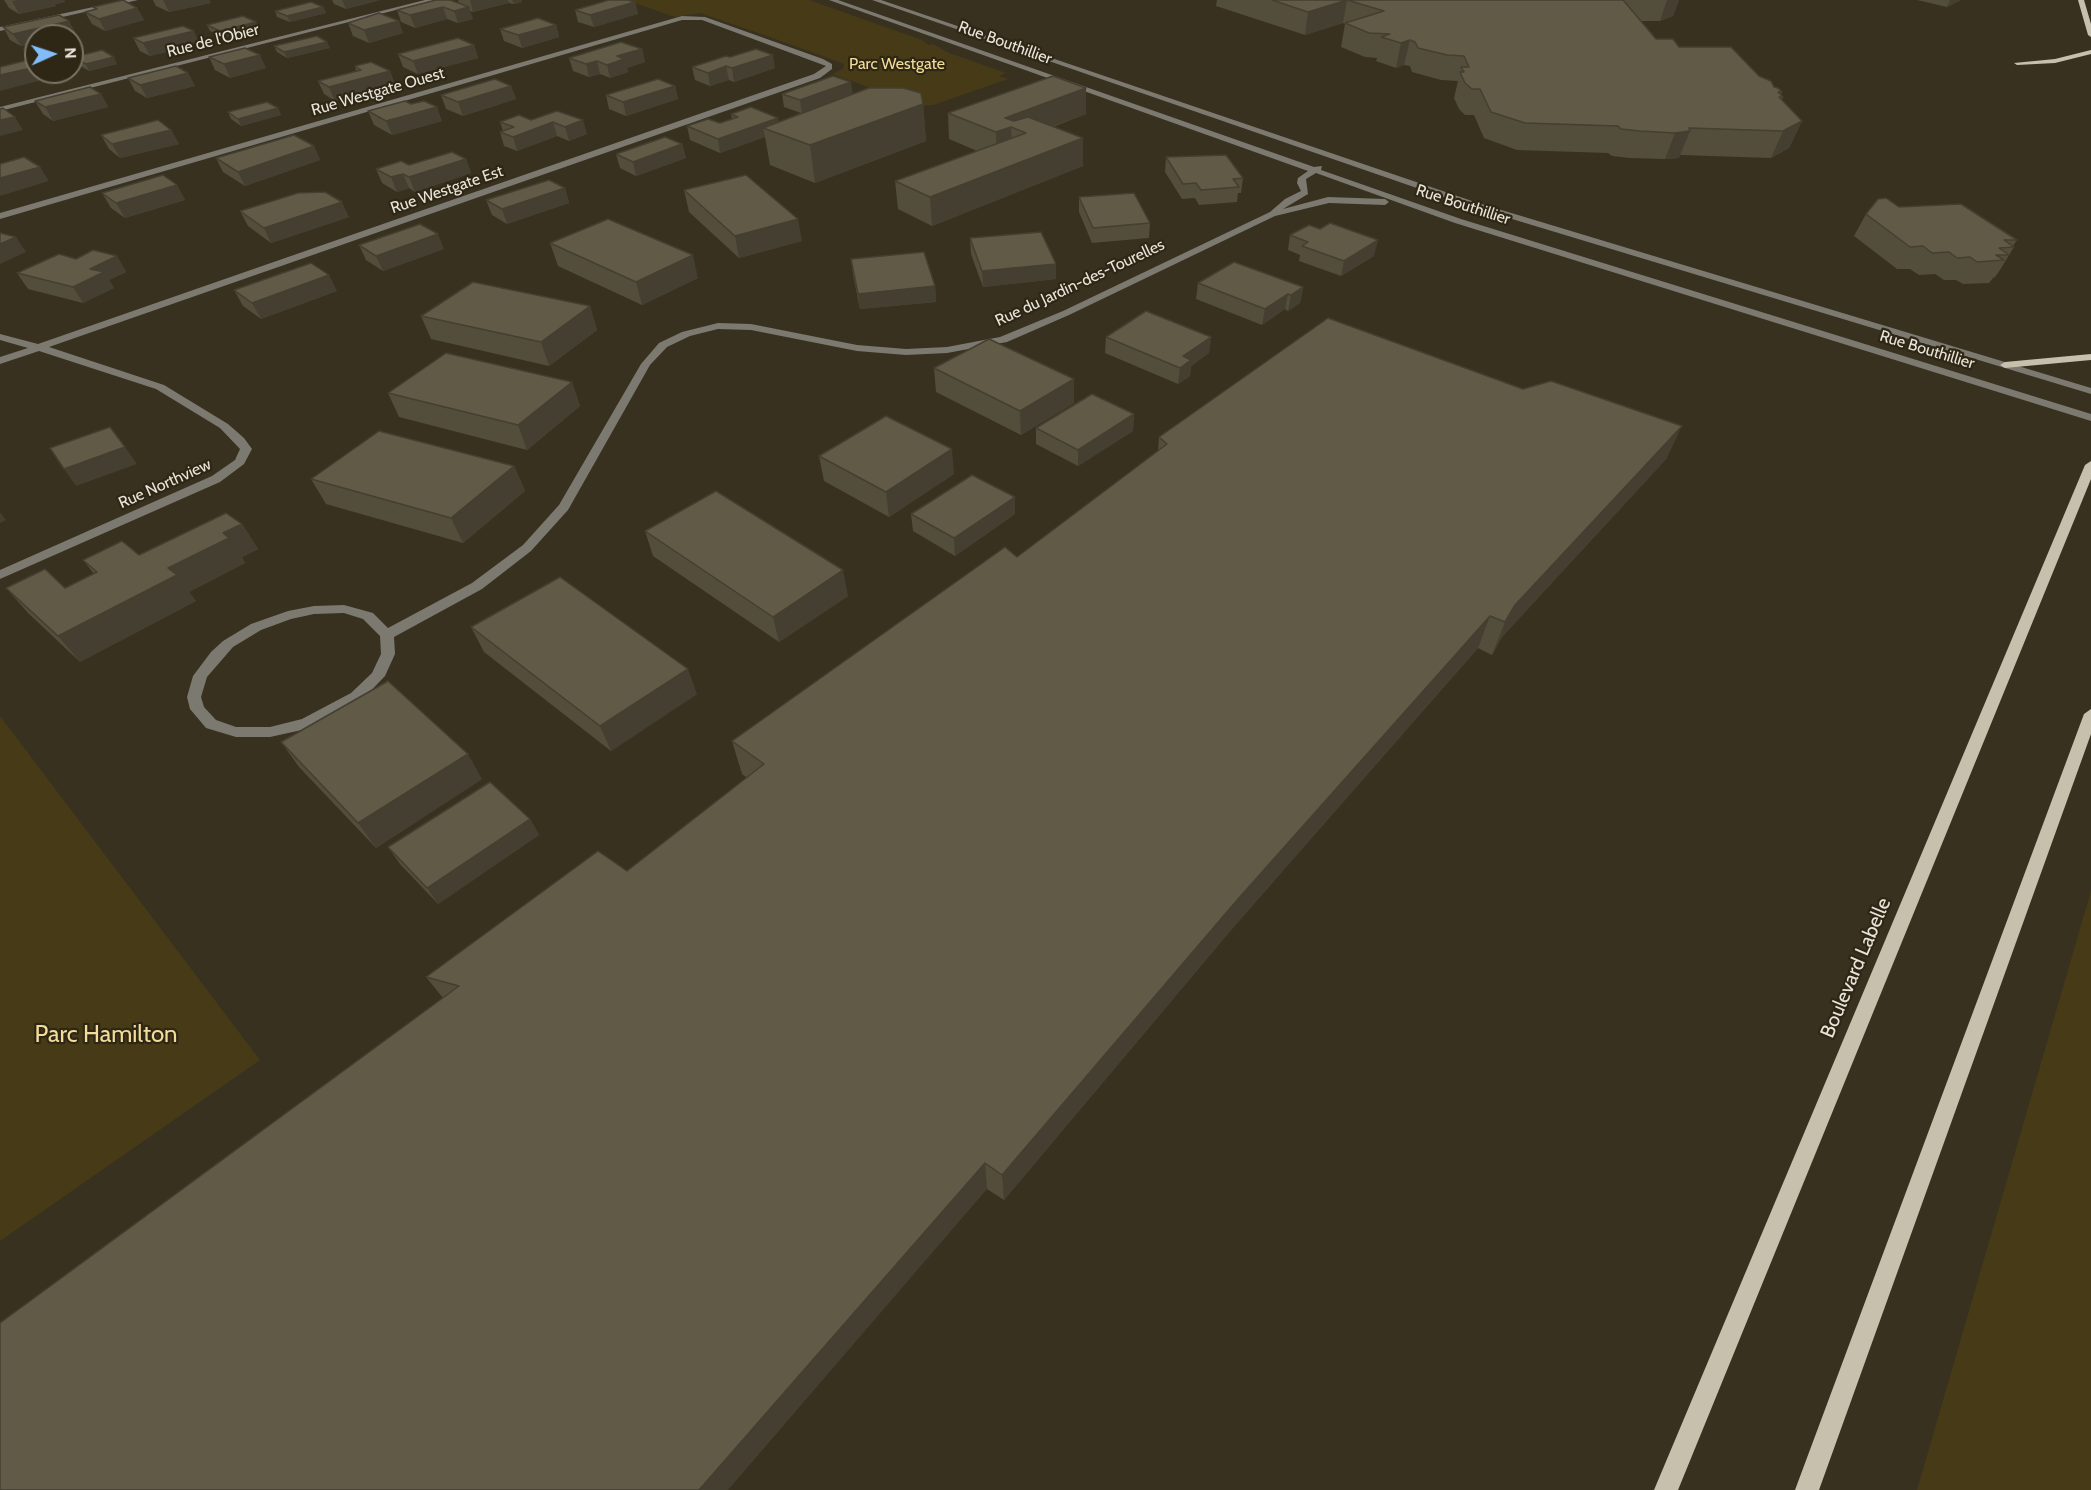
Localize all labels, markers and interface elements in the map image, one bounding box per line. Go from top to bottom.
street label: Rue Bouthillier [956,17,1054,69]
street label: Rue de l'Obier [165,20,261,62]
north arrow [24,24,84,84]
text: N [61,47,80,59]
park label: Parc Westgate [849,54,945,74]
street label: Rue Westgate Ouest [309,64,447,120]
street label: Rue Westgate Est [388,162,506,218]
street label: Rue Bouthillier [1413,181,1513,229]
street label: Rue du Jardin-des-Tourelles [992,235,1168,331]
street label: Rue Bouthillier [1877,326,1977,374]
street label: Rue Northview [116,455,214,513]
street label: Boulevard Labelle [1816,894,1896,1042]
park label: Parc Hamilton [35,1021,177,1049]

